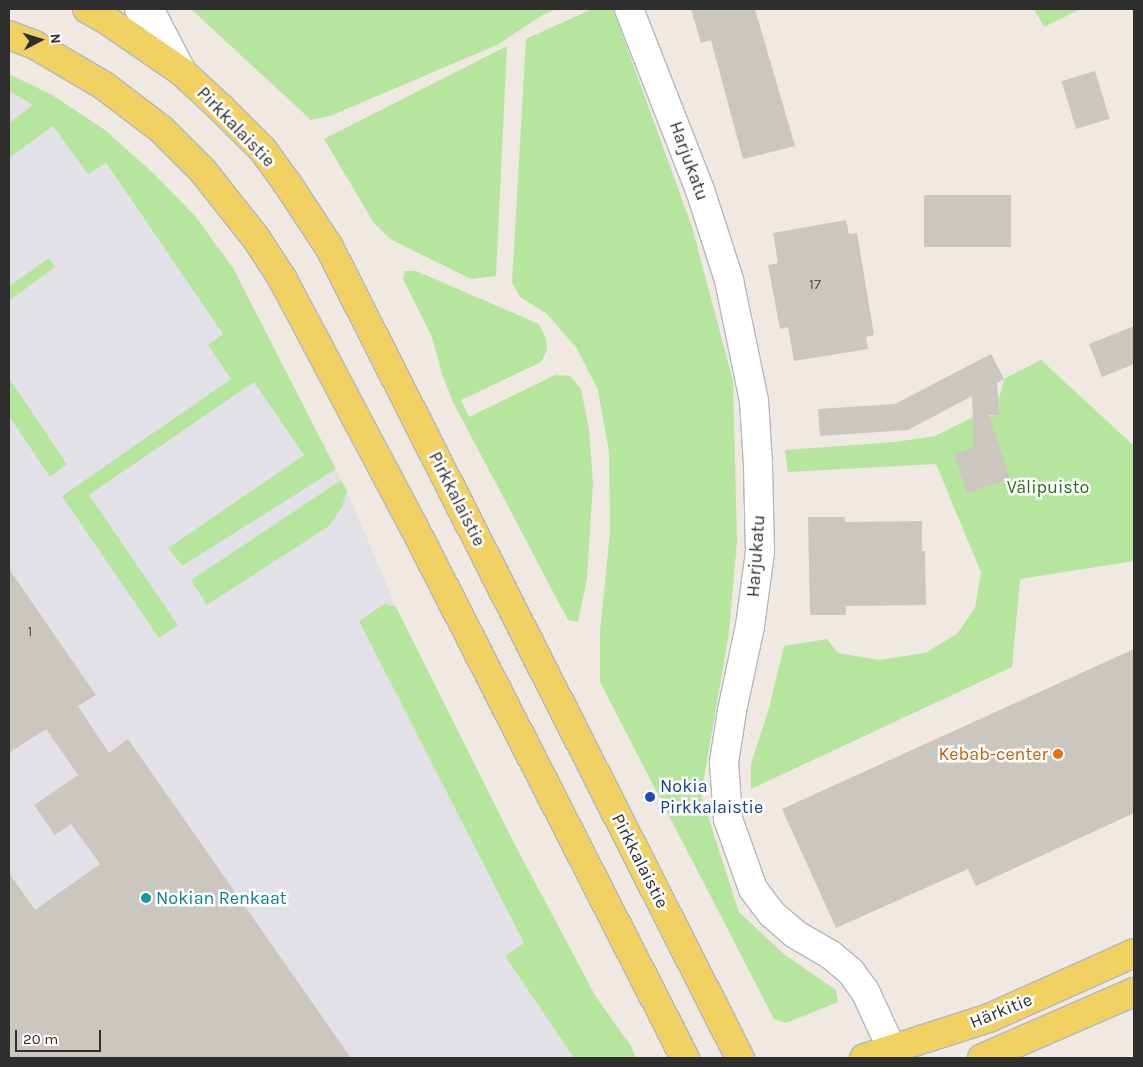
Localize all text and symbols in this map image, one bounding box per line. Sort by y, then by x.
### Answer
north arrow [15,15,65,65]
text: N [47,33,64,44]
street label: Pirkkalaistie [192,82,280,172]
street label: Harjukatu [665,118,713,204]
house number: 17 [809,276,821,294]
street label: Pirkkalaistie [424,448,490,550]
park label: Välipuisto [1007,476,1089,498]
street label: Harjukatu [742,514,770,598]
house number: 1 [28,623,32,641]
place label: Kebab-center [938,743,1048,765]
marker: Kebab-center [1052,748,1064,760]
place label: Nokia Pirkkalaistie [660,776,763,819]
marker: Nokia Pirkkalaistie [644,791,656,803]
street label: Pirkkalaistie [607,810,673,912]
place label: Nokian Renkaat [156,887,287,909]
marker: Nokian Renkaat [140,892,152,904]
street label: Härkitie [967,989,1035,1033]
scale bar [18,1020,104,1052]
text: 20 m [23,1030,58,1048]

